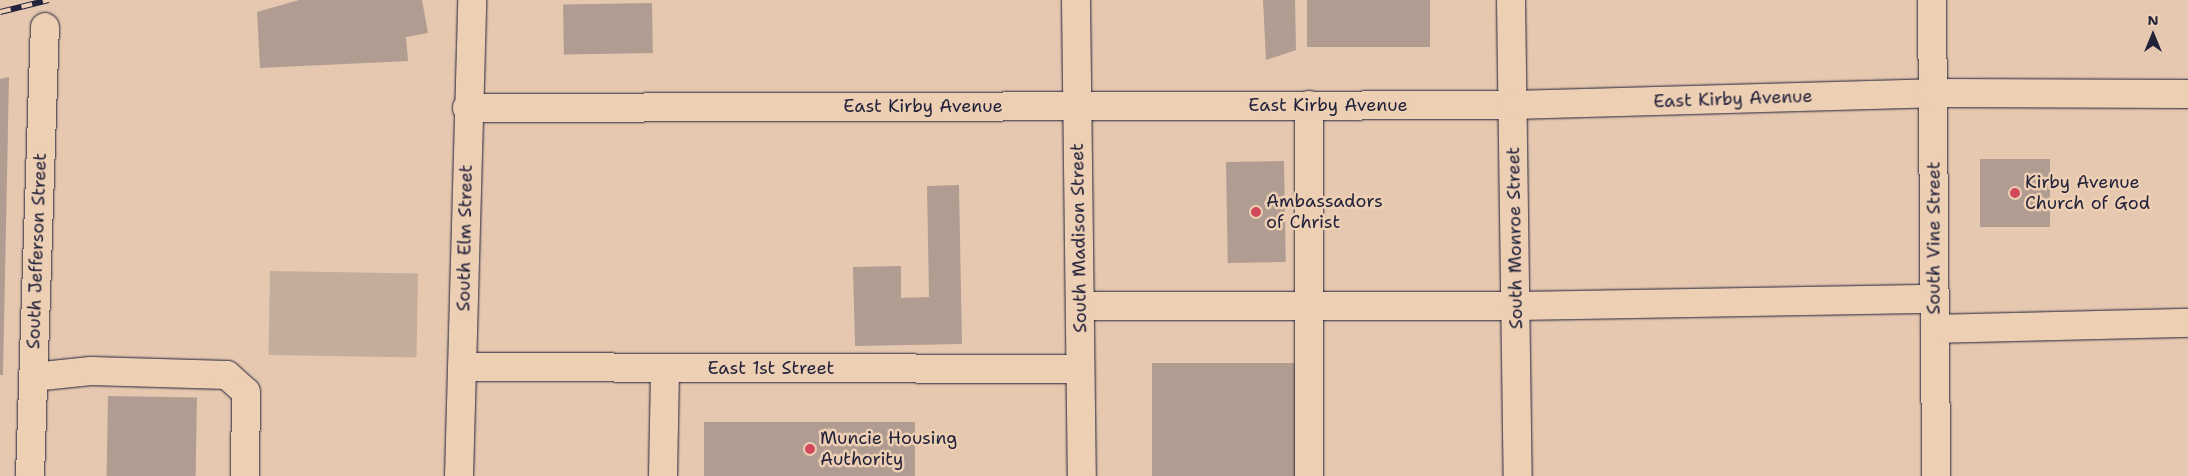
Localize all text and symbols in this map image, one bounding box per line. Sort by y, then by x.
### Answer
north arrow [2128,10,2178,60]
text: N [2147,11,2159,29]
street label: East Kirby Avenue [1653,85,1813,113]
street label: East Kirby Avenue [1248,94,1408,116]
street label: East Kirby Avenue [843,95,1003,117]
street label: South Madison Street [1067,143,1091,333]
street label: South Monroe Street [1503,147,1527,329]
street label: South Jefferson Street [23,152,51,350]
street label: South Vine Street [1923,161,1945,315]
street label: South Elm Street [453,164,477,312]
place label: Kirby Avenue Church of God [2025,172,2150,214]
marker: Kirby Avenue Church of God [2009,187,2021,199]
place label: Ambassadors of Christ [1266,191,1383,233]
marker: Ambassadors of Christ [1250,206,1262,218]
street label: East 1st Street [708,357,834,379]
place label: Muncie Housing Authority [820,428,957,470]
marker: Muncie Housing Authority [804,443,816,455]

